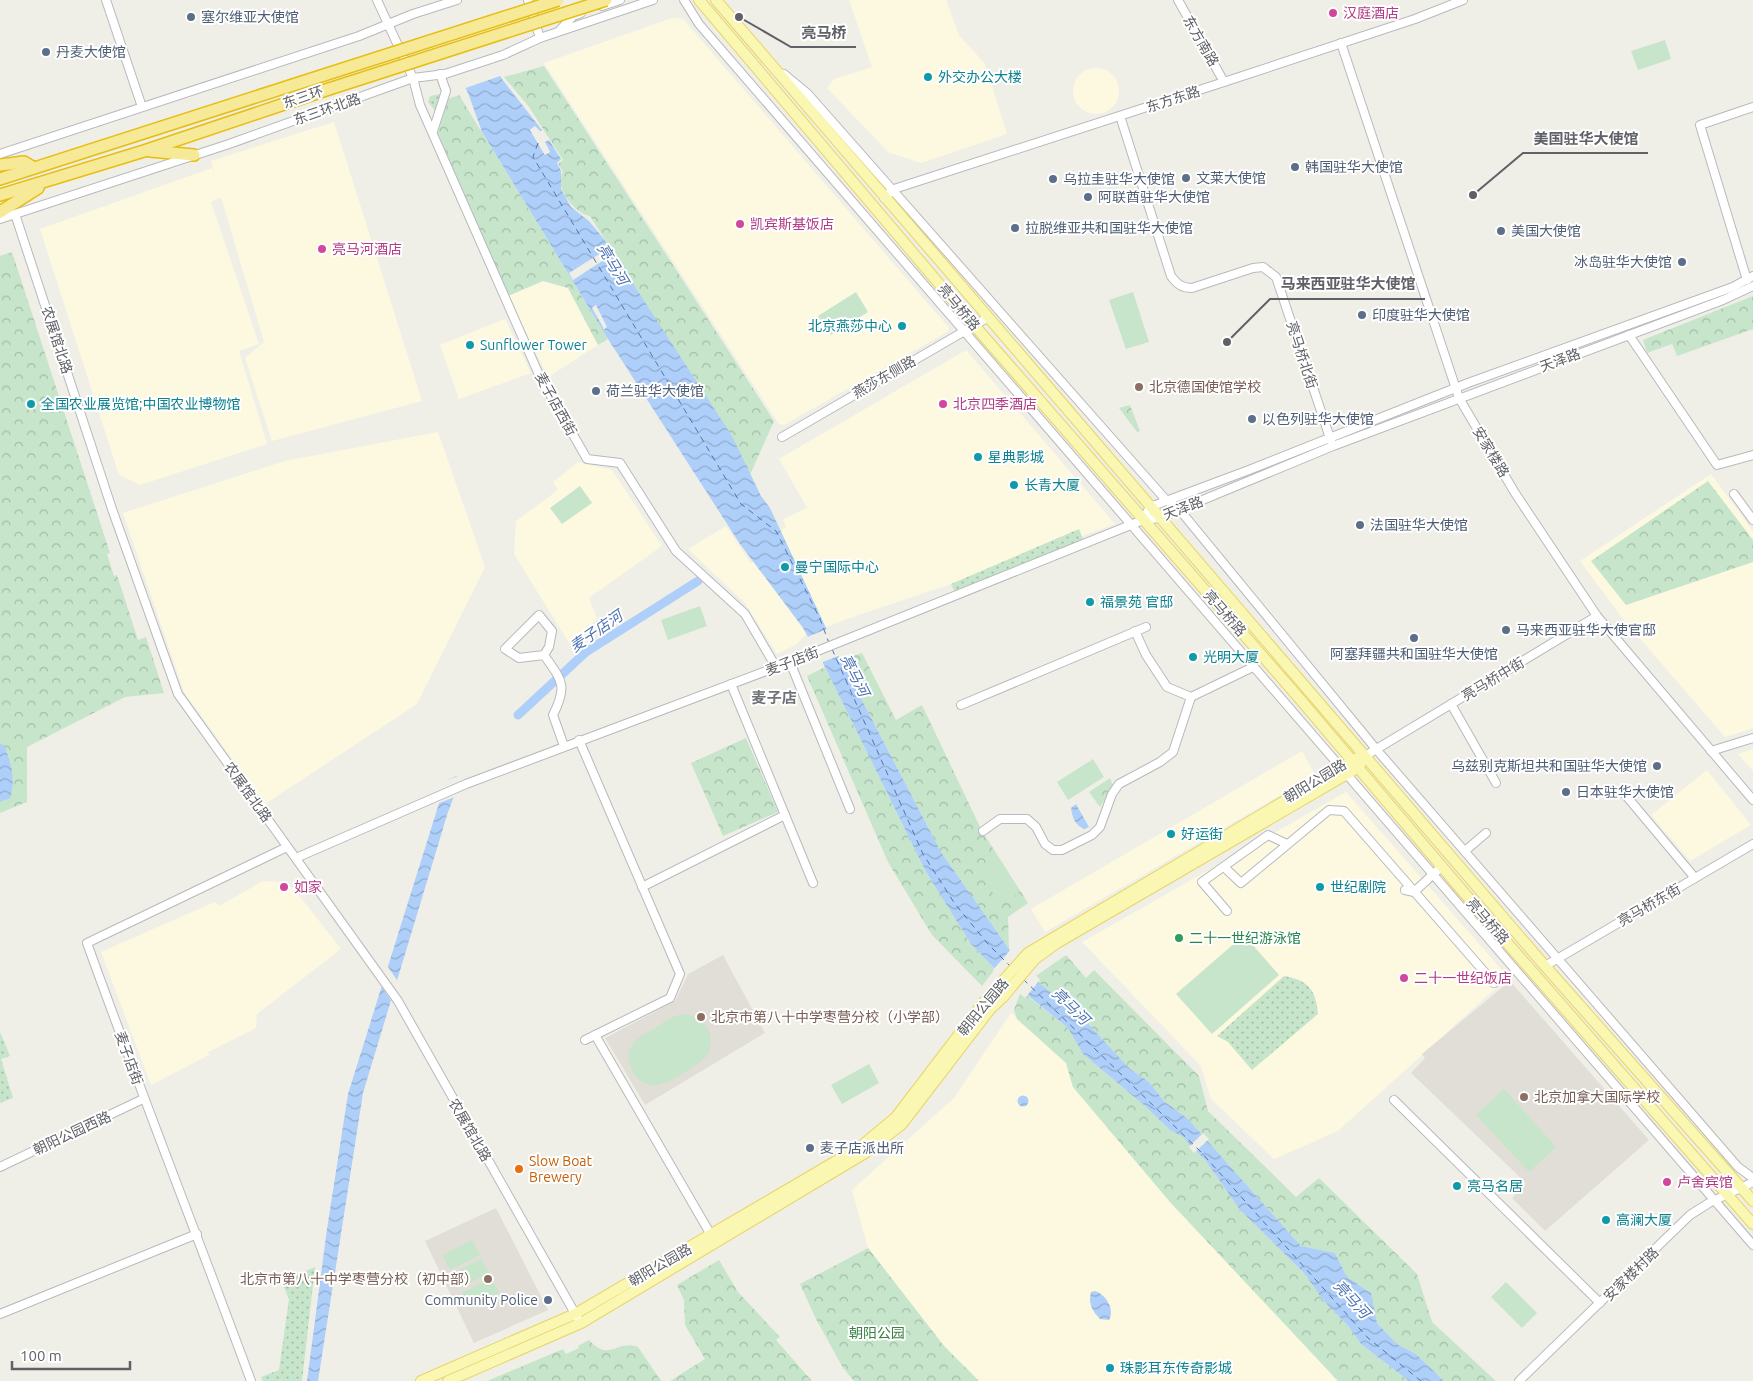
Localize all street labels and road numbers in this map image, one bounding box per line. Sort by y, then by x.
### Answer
street label: 东方南路 [1180,13,1222,69]
street label: 东三环 [281,83,325,111]
street label: 东方东路 [1144,83,1202,115]
street label: 东三环北路 [291,90,363,128]
street label: 亮马桥路 [935,280,983,334]
street label: 农展馆北路 [39,304,75,376]
street label: 亮马桥北街 [1284,319,1320,391]
street label: 天泽路 [1538,345,1582,375]
street label: 燕莎东侧路 [850,353,918,401]
street label: 麦子店西街 [532,370,580,438]
street label: 安家楼路 [1470,424,1512,480]
street label: 天泽路 [1161,493,1205,523]
street label: 亮马桥路 [1201,587,1249,639]
street label: 麦子店街 [763,643,821,679]
street label: 亮马桥中街 [1459,654,1527,704]
street label: 朝阳公园路 [1281,756,1349,806]
street label: 农展馆北路 [221,759,275,825]
street label: 亮马桥东街 [1615,881,1683,929]
street label: 亮马桥路 [1464,895,1512,947]
street label: 朝阳公园路 [954,975,1012,1039]
street label: 麦子店街 [112,1029,146,1087]
street label: 农展馆北路 [446,1096,494,1164]
street label: 朝阳公园西路 [31,1108,113,1158]
street label: 朝阳公园路 [626,1241,694,1289]
street label: 安家楼村路 [1600,1244,1662,1304]

